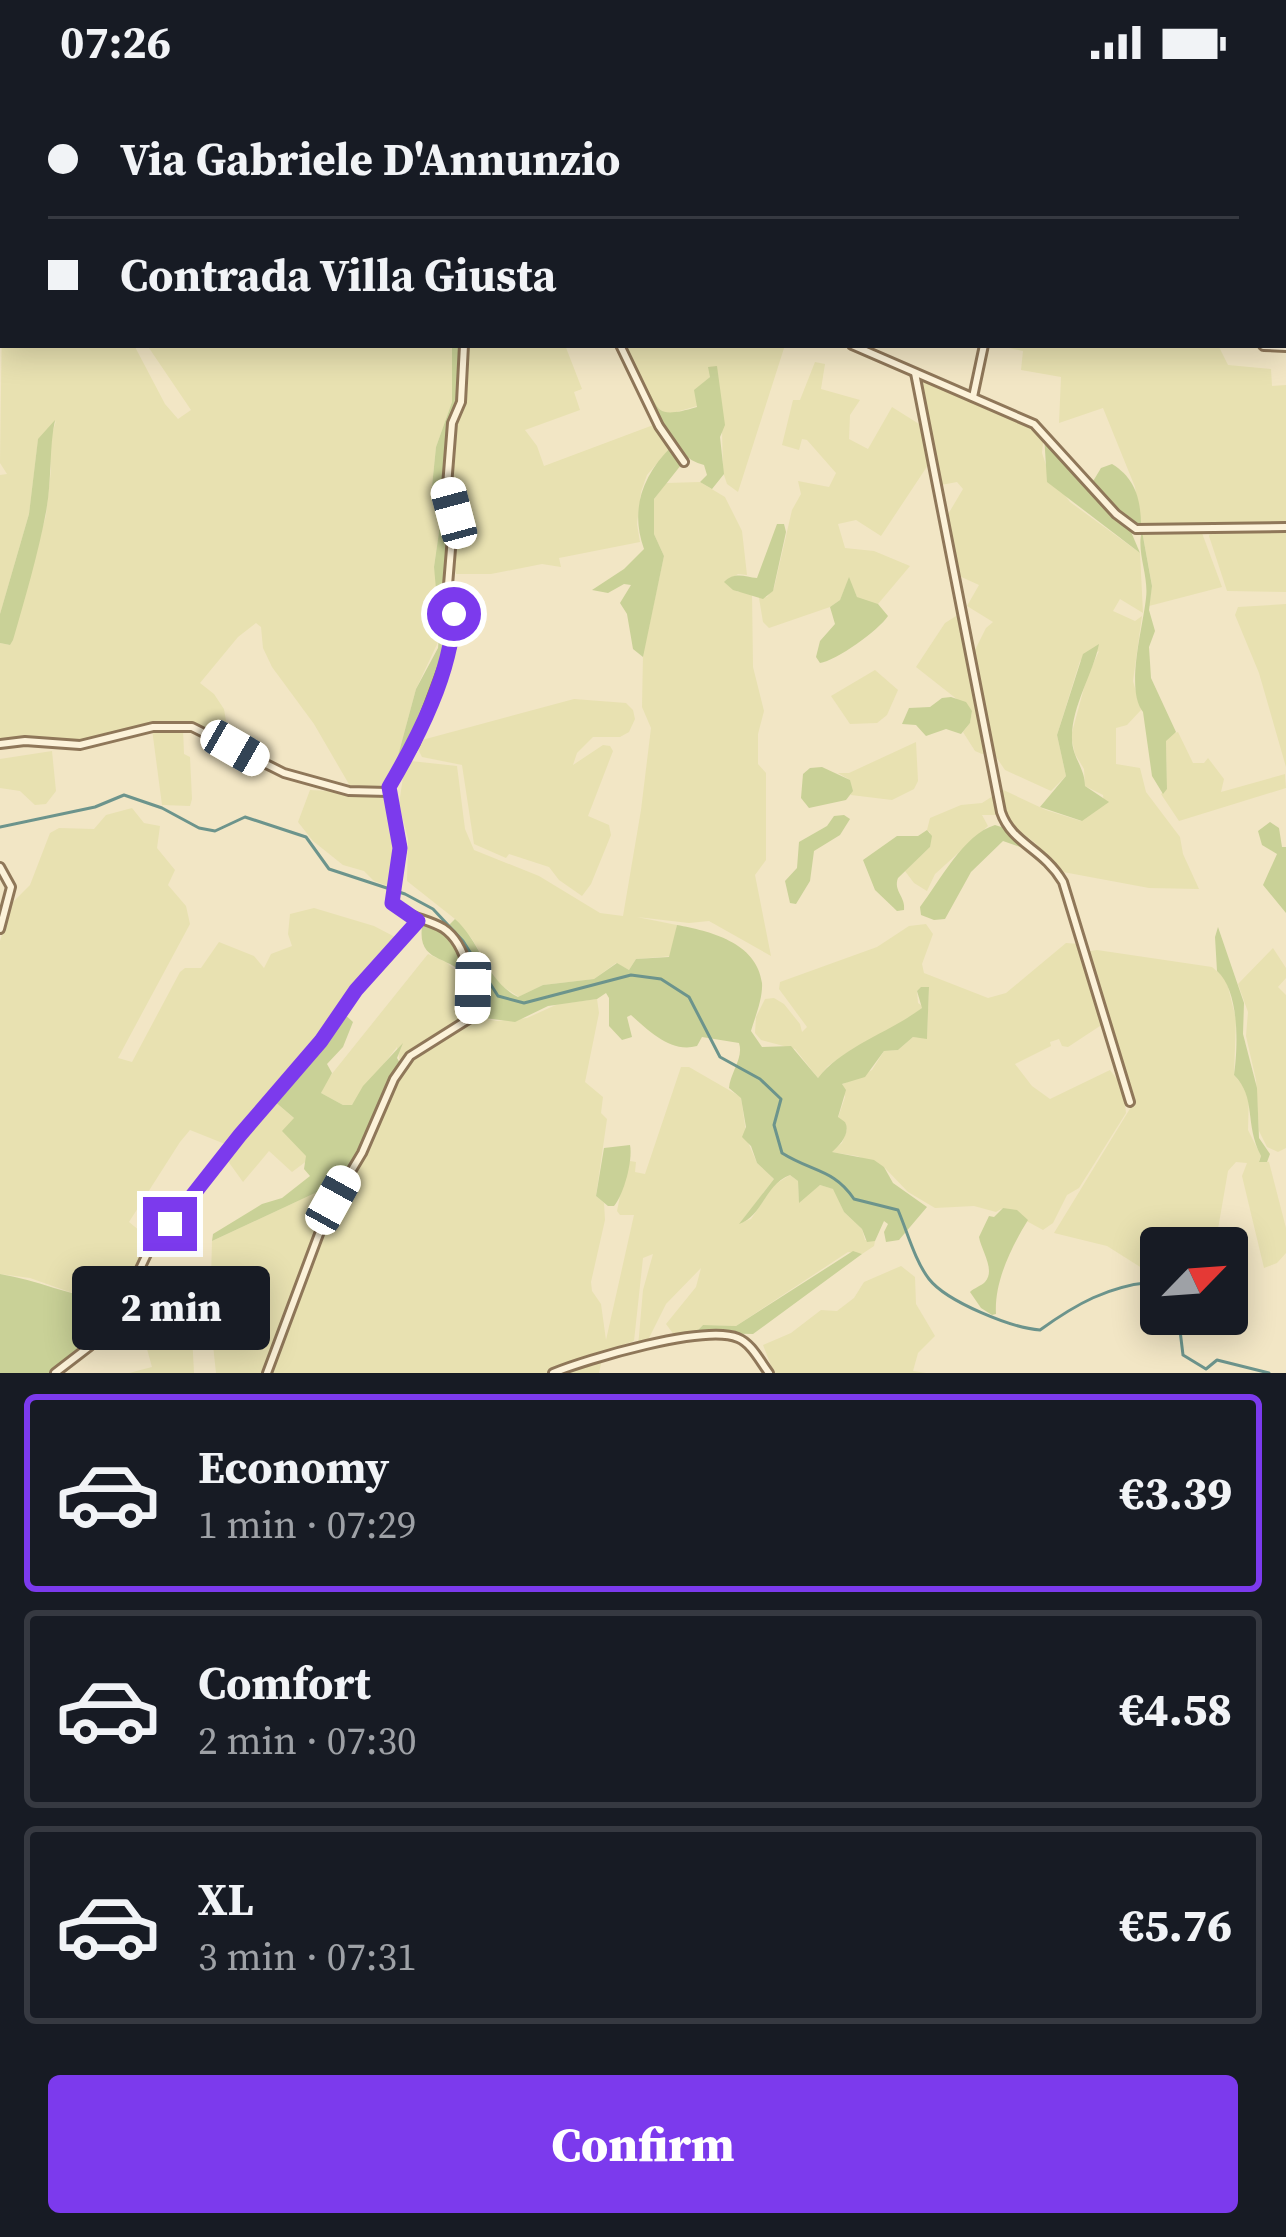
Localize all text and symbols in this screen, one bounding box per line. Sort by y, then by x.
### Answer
text: 07:26 [60,11,171,73]
text: Via Gabriele D'Annunzio [120,128,621,190]
text: Contrada Villa Giusta [120,244,557,306]
car [427,474,481,552]
route start [427,587,481,641]
car [195,714,275,782]
car [454,952,492,1024]
car [300,1160,366,1240]
route end [143,1197,197,1251]
north arrow [1140,1227,1248,1335]
map controls [1140,1227,1248,1335]
callout: 2 min [71,1266,269,1350]
text: 2 min [120,1281,222,1334]
text: Economy [198,1436,389,1498]
icon: car [54,1439,162,1547]
text: €3.39 [1119,1462,1232,1524]
text: 1 min · 07:29 [198,1498,417,1551]
text: Comfort [198,1652,371,1714]
icon: car [54,1655,162,1763]
text: €4.58 [1119,1678,1232,1740]
text: 2 min · 07:30 [198,1714,417,1767]
text: XL [198,1868,254,1930]
icon: car [54,1871,162,1979]
text: €5.76 [1119,1894,1232,1956]
text: 3 min · 07:31 [198,1930,417,1983]
button: Confirm [48,2075,1238,2213]

